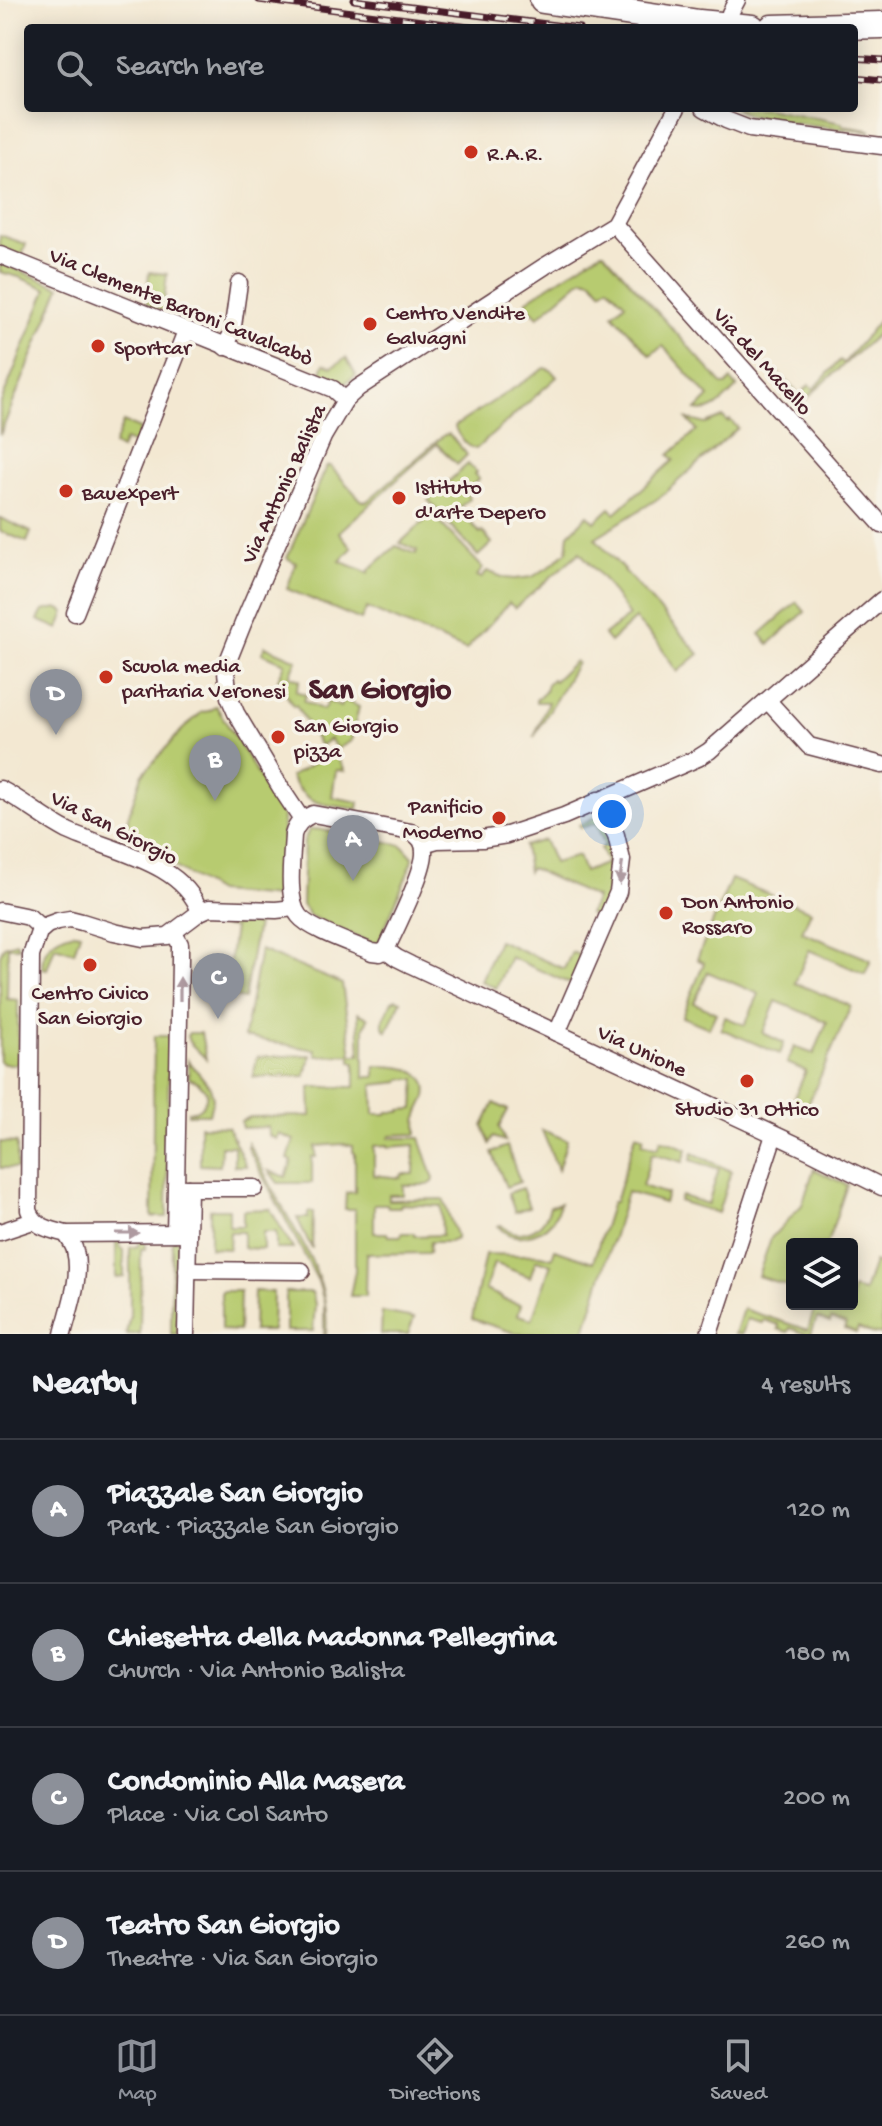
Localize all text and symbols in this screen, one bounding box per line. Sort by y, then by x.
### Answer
search box [24,24,858,112]
icon: search [52,46,96,90]
text: Search here [116,51,264,86]
marker: R.A.R. [462,143,480,161]
place label: R.A.R. [487,143,544,169]
street label: Via Clemente Baroni Cavalcabò [44,243,316,374]
place label: Centro Vendite Galvagni [386,302,526,353]
street label: Via del Macello [705,303,816,422]
marker: Centro Vendite Galvagni [361,315,379,333]
marker: Sportcar [89,337,107,355]
place label: Sportcar [114,337,193,363]
street label: Via Antonio Balista [237,400,334,569]
place label: Istituto d'arte Depero [415,476,546,527]
marker: Bauexpert [57,482,75,500]
place label: Bauexpert [81,482,180,508]
marker: Istituto d'arte Depero [390,489,408,507]
place label: Scuola media paritaria Veronesi [121,655,286,706]
marker: Scuola media paritaria Veronesi [97,668,115,686]
pin: D [30,669,82,735]
district label: San Giorgio [309,675,452,710]
place label: San Giorgio pizza [293,715,399,766]
marker: San Giorgio pizza [269,728,287,746]
pin: B [189,735,241,801]
street label: Via San Giorgio [44,786,181,873]
your location [592,794,632,834]
place label: Panificio Moderno [402,796,483,847]
marker: Panificio Moderno [490,809,508,827]
pin: A [327,815,379,881]
one-way arrow [614,861,627,886]
place label: Don Antonio Rossaro [680,891,794,942]
marker: Don Antonio Rossaro [657,904,675,922]
pin: C [192,953,244,1019]
marker: Centro Civico San Giorgio [81,956,99,974]
one-way arrow [173,976,186,1001]
place label: Centro Civico San Giorgio [31,982,149,1033]
street label: Via Unione [592,1020,691,1085]
marker: Studio 31 Ottico [738,1072,756,1090]
place label: Studio 31 Ottico [675,1098,819,1124]
one-way arrow [115,1227,140,1239]
map controls [786,1238,858,1310]
button: layers [786,1238,858,1310]
text: Nearby [32,1366,137,1406]
text: 4 results [761,1371,850,1402]
text: Piazzale San Giorgio [108,1478,363,1513]
text: A [50,1496,66,1527]
text: 120 m [787,1496,850,1527]
text: Park · Piazzale San Giorgio [108,1513,399,1544]
text: Chiesetta della Madonna Pellegrina [108,1622,556,1657]
text: B [51,1640,65,1671]
text: 180 m [786,1640,850,1671]
text: Church · Via Antonio Balista [108,1657,405,1688]
text: Condominio Alla Masera [108,1766,404,1801]
text: C [51,1784,65,1815]
text: 200 m [783,1784,850,1815]
text: Place · Via Col Santo [108,1801,328,1832]
text: Teatro San Giorgio [108,1910,340,1945]
text: D [50,1928,66,1959]
text: 260 m [785,1928,850,1959]
text: Theatre · Via San Giorgio [108,1945,378,1976]
tab: Map [115,2034,159,2108]
tab: Directions [390,2034,480,2108]
tab: Saved [710,2034,767,2108]

